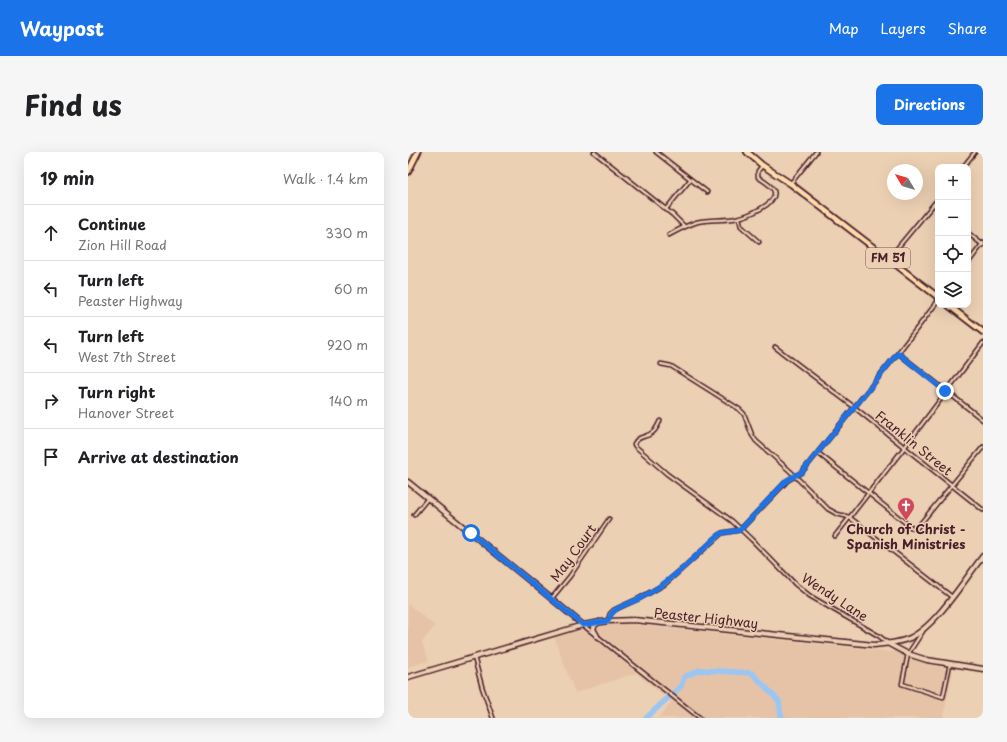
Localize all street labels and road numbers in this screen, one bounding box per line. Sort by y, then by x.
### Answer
road number: FM 51 [866,248,910,268]
street label: Franklin Street [872,406,957,480]
street label: May Court [545,520,600,585]
street label: Wendy Lane [798,568,872,625]
street label: Peaster Highway [653,603,759,632]

